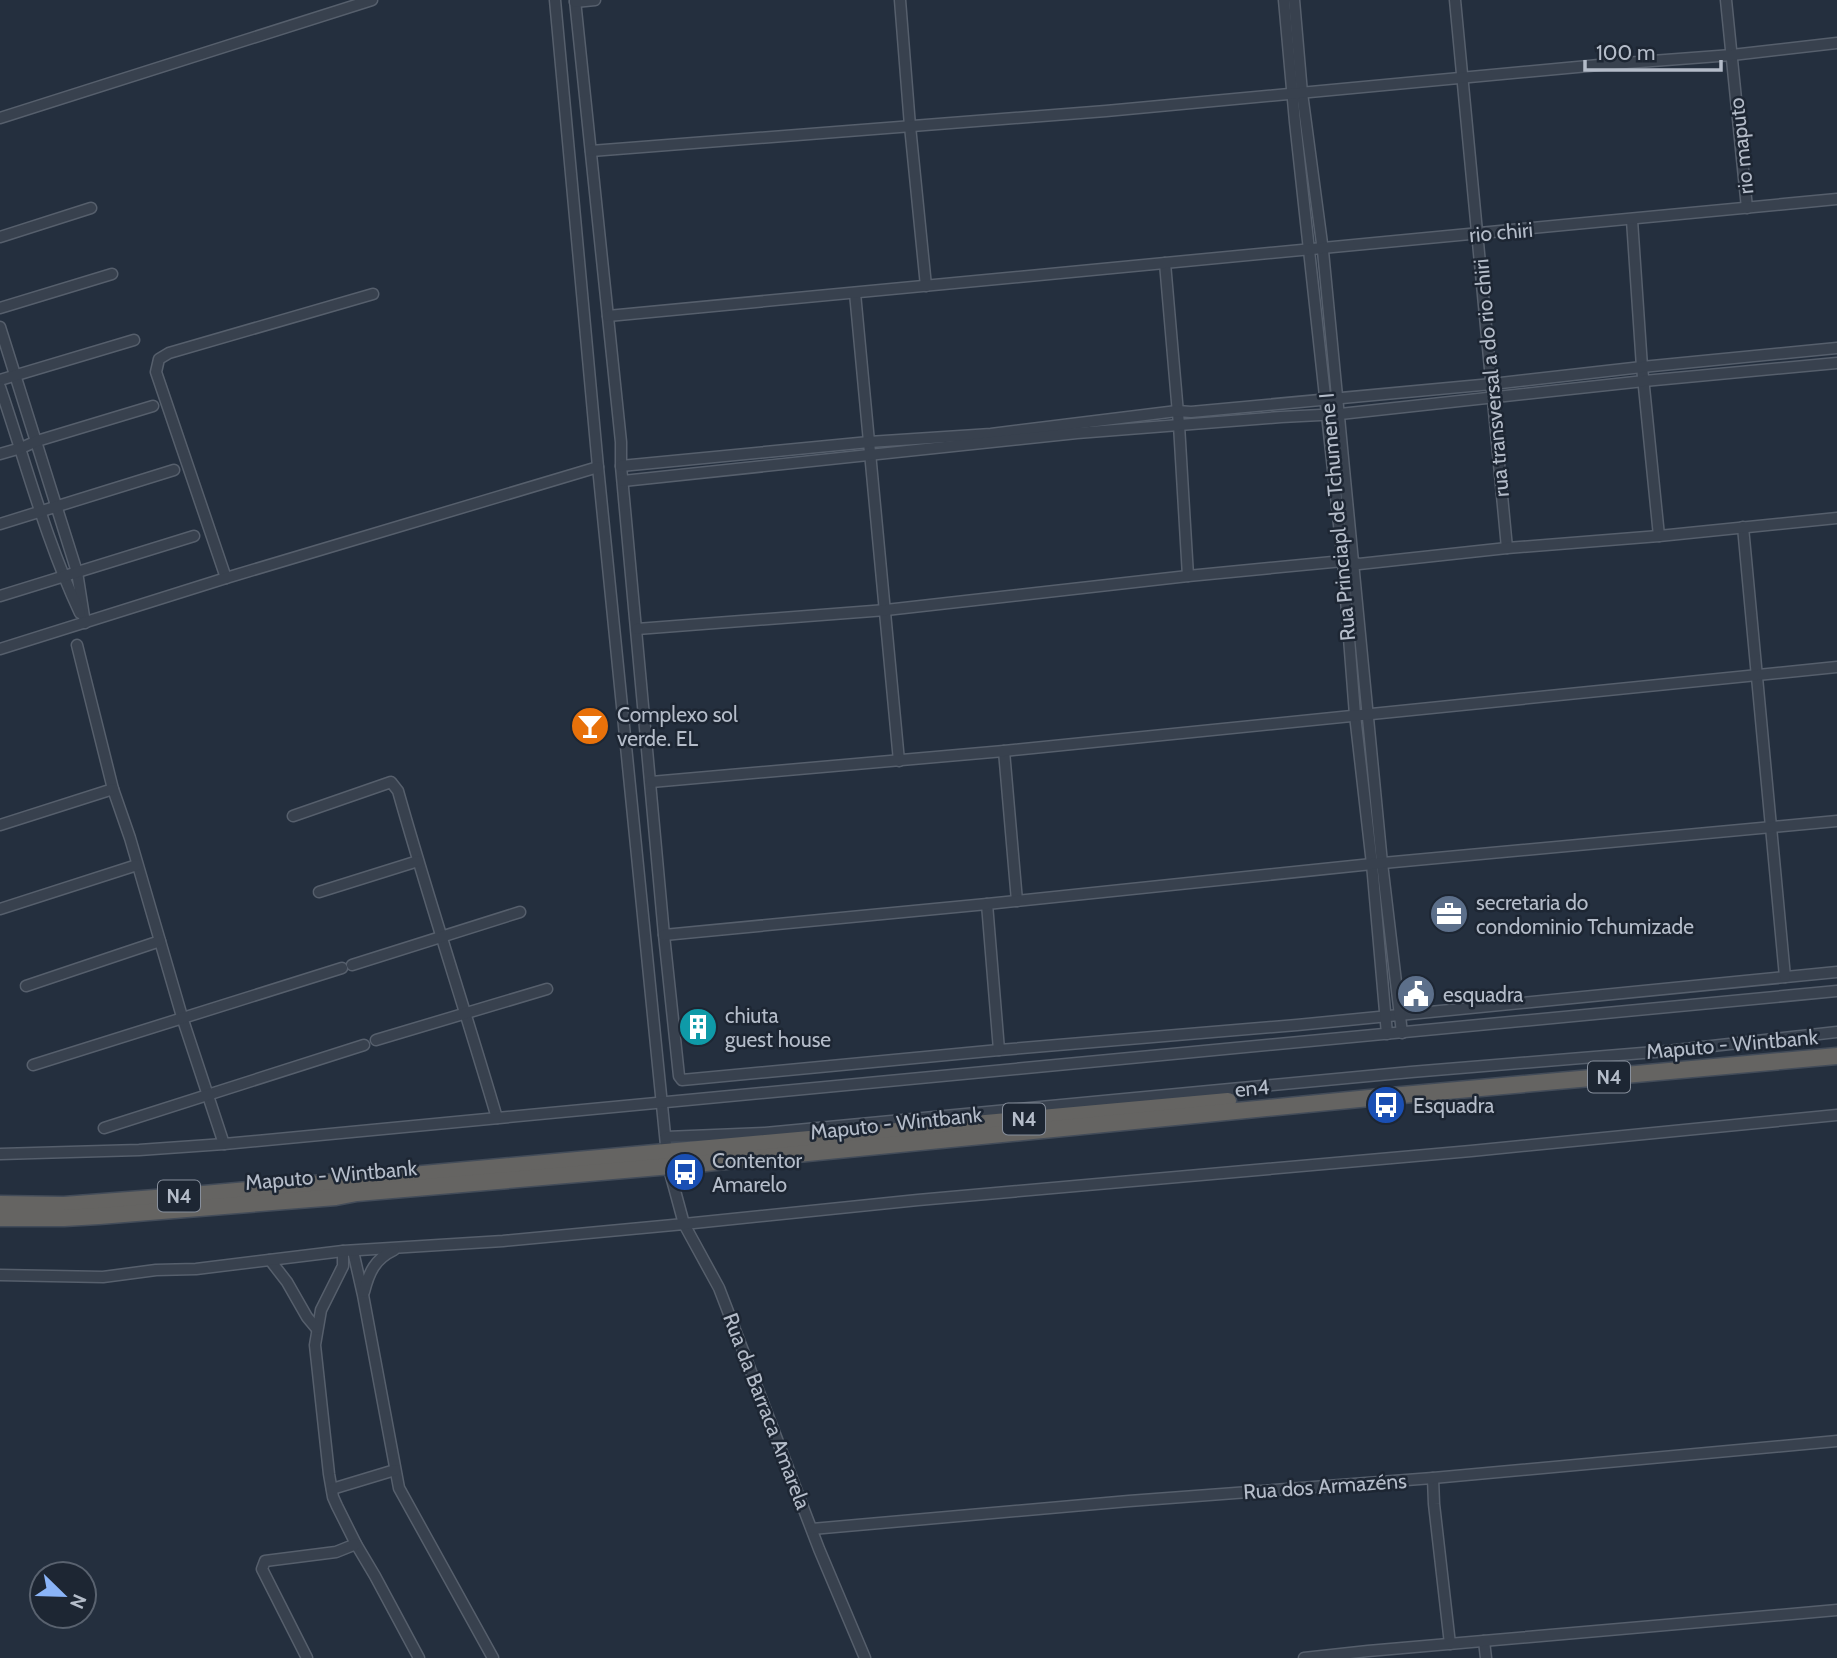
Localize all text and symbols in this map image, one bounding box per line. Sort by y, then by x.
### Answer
scale bar [1585,28,1722,72]
text: 100 m [1596,40,1655,65]
street label: rio maputo [1723,96,1759,196]
street label: rio chiri [1468,217,1534,247]
street label: rua transversal a do rio chiri [1468,258,1514,498]
street label: Rua Princiapl de Tchumene I [1314,392,1360,642]
place label: Complexo sol verde. EL [617,702,738,751]
bar icon: Complexo sol verde. EL [569,705,611,747]
place label: secretaria do condominio Tchumizade [1476,890,1694,939]
office icon: secretaria do condominio Tchumizade [1428,893,1470,935]
public building icon: esquadra [1395,973,1437,1015]
place label: esquadra [1443,982,1523,1007]
place label: chiuta guest house [725,1003,831,1052]
building icon: chiuta guest house [677,1006,719,1048]
street label: Maputo - Wintbank [1645,1024,1820,1064]
road number: N4 [1588,1062,1630,1092]
street label: en4 [1234,1074,1270,1102]
bus stop icon: Esquadra [1365,1084,1407,1126]
place label: Esquadra [1413,1093,1494,1118]
street label: Maputo - Wintbank [809,1101,984,1144]
road number: N4 [1003,1104,1045,1134]
place label: Contentor Amarelo [712,1148,803,1197]
bus stop icon: Contentor Amarelo [664,1151,706,1193]
street label: Maputo - Wintbank [244,1155,419,1195]
road number: N4 [158,1180,200,1212]
street label: Rua da Barraca Amarela [718,1309,816,1513]
street label: Rua dos Armazéns [1242,1468,1408,1504]
north arrow [28,1560,98,1630]
text: N [65,1591,91,1612]

